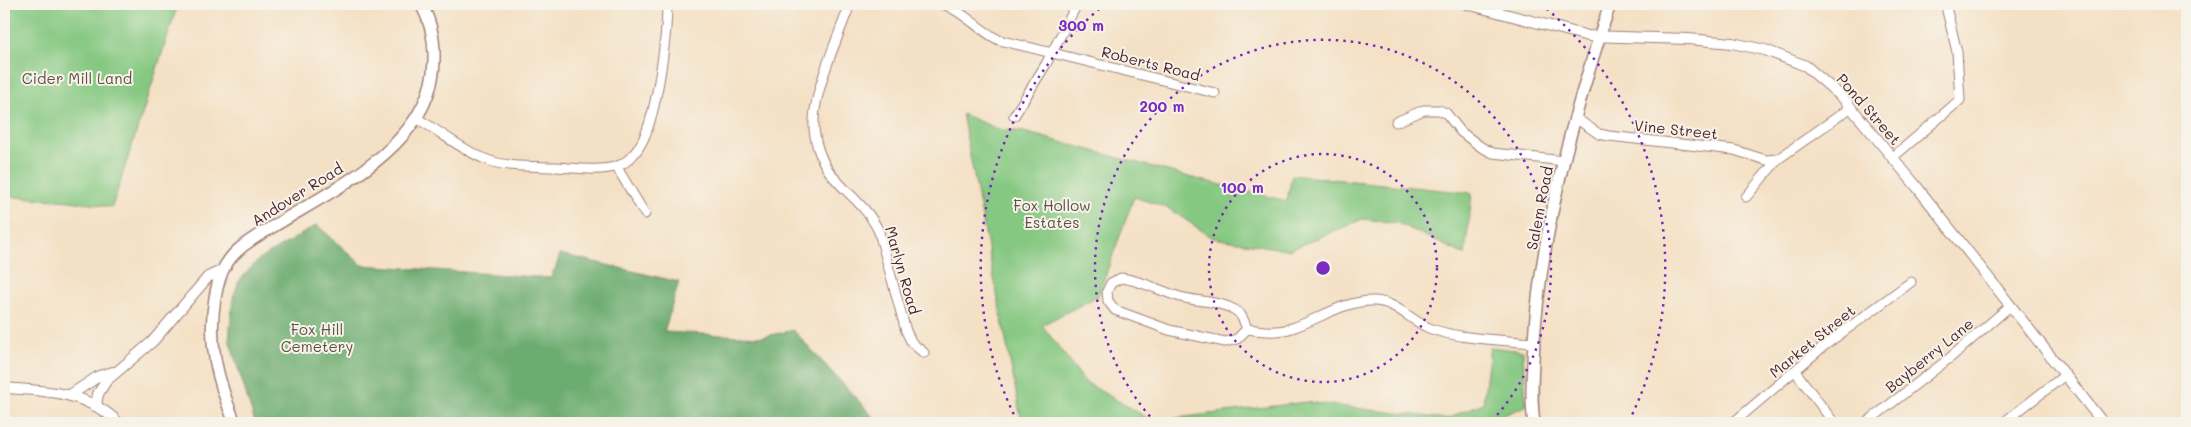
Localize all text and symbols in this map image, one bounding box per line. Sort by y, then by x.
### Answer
text: 300 m [1058,15,1104,35]
street label: Roberts Road [1100,41,1202,85]
park label: Cider Mill Land [22,68,132,88]
street label: Pond Street [1832,69,1906,149]
text: 200 m [1140,96,1185,116]
street label: Vine Street [1633,115,1719,143]
street label: Andover Road [248,158,346,230]
street label: Salem Road [1521,164,1557,252]
text: 100 m [1220,177,1264,197]
park label: Fox Hollow Estates [1013,195,1091,232]
street label: Marlyn Road [881,224,925,316]
centre of rings [1314,259,1332,277]
street label: Market Street [1765,300,1859,382]
street label: Bayberry Lane [1881,313,1977,397]
park label: Fox Hill Cemetery [281,319,353,356]

